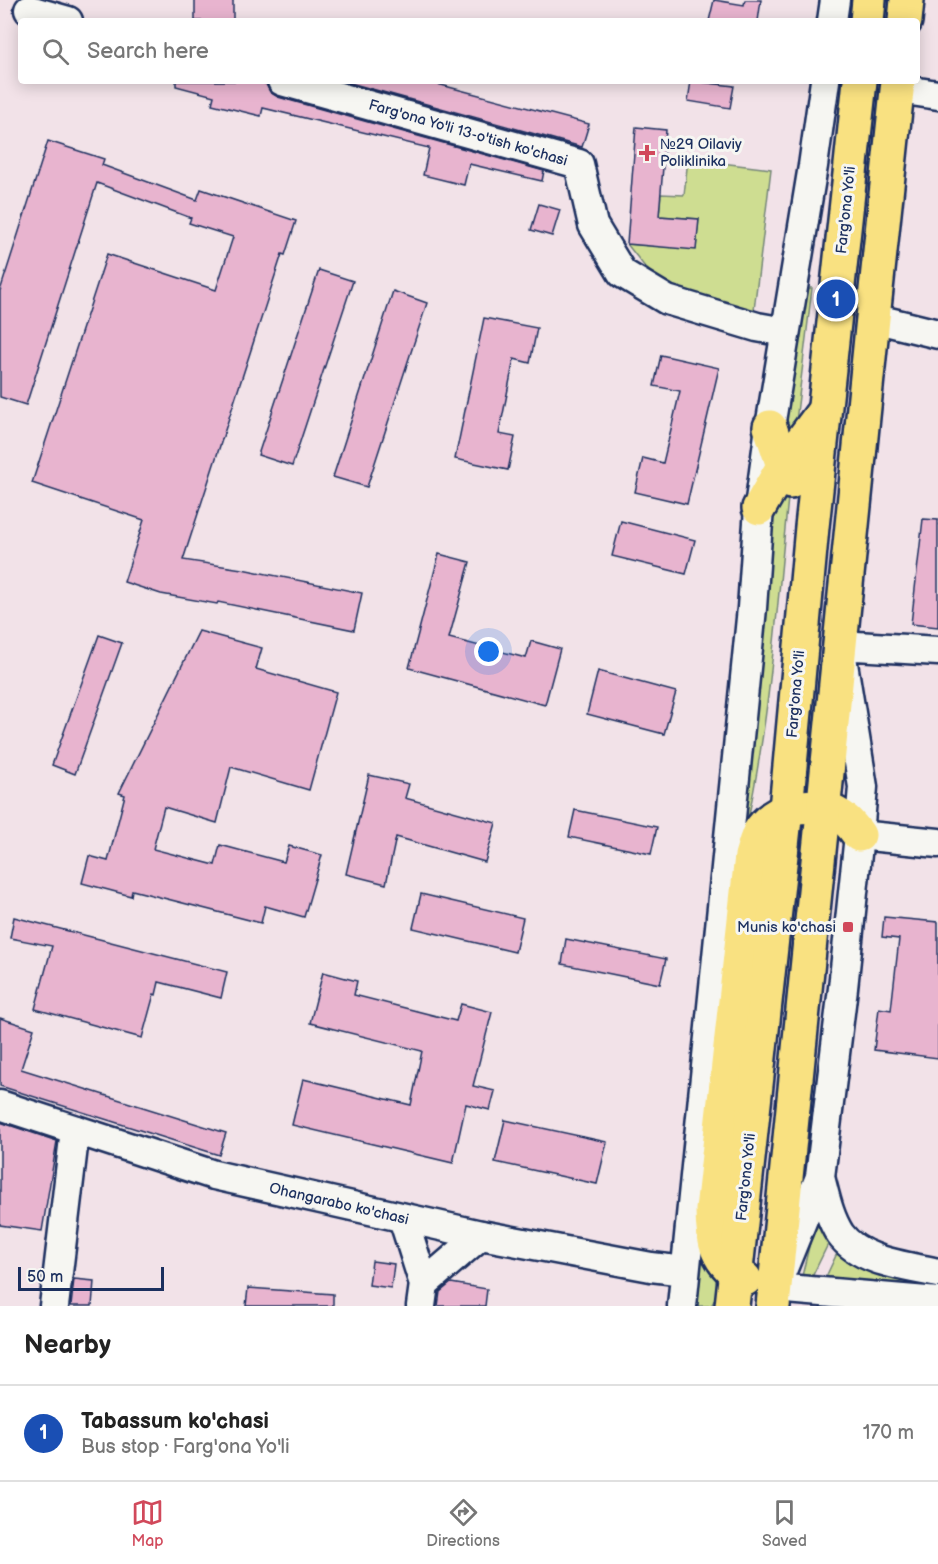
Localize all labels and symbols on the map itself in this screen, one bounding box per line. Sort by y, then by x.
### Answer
street label: Farg'ona Yo'li 13-o'tish ko'chasi [366,95,570,171]
place label: №29 Oilaviy Poliklinika [660,135,742,171]
marker: №29 Oilaviy Poliklinika [638,144,656,162]
street label: Farg'ona Yo'li [832,165,860,255]
pin: 1 [816,276,856,322]
your location [474,637,503,666]
street label: Farg'ona Yo'li [783,649,809,739]
place label: Munis ko'chasi [737,918,836,937]
marker: Munis ko'chasi [841,920,855,934]
street label: Farg'ona Yo'li [732,1132,760,1222]
street label: Ohangarabo ko'chasi [267,1179,411,1229]
scale bar [18,1264,164,1292]

